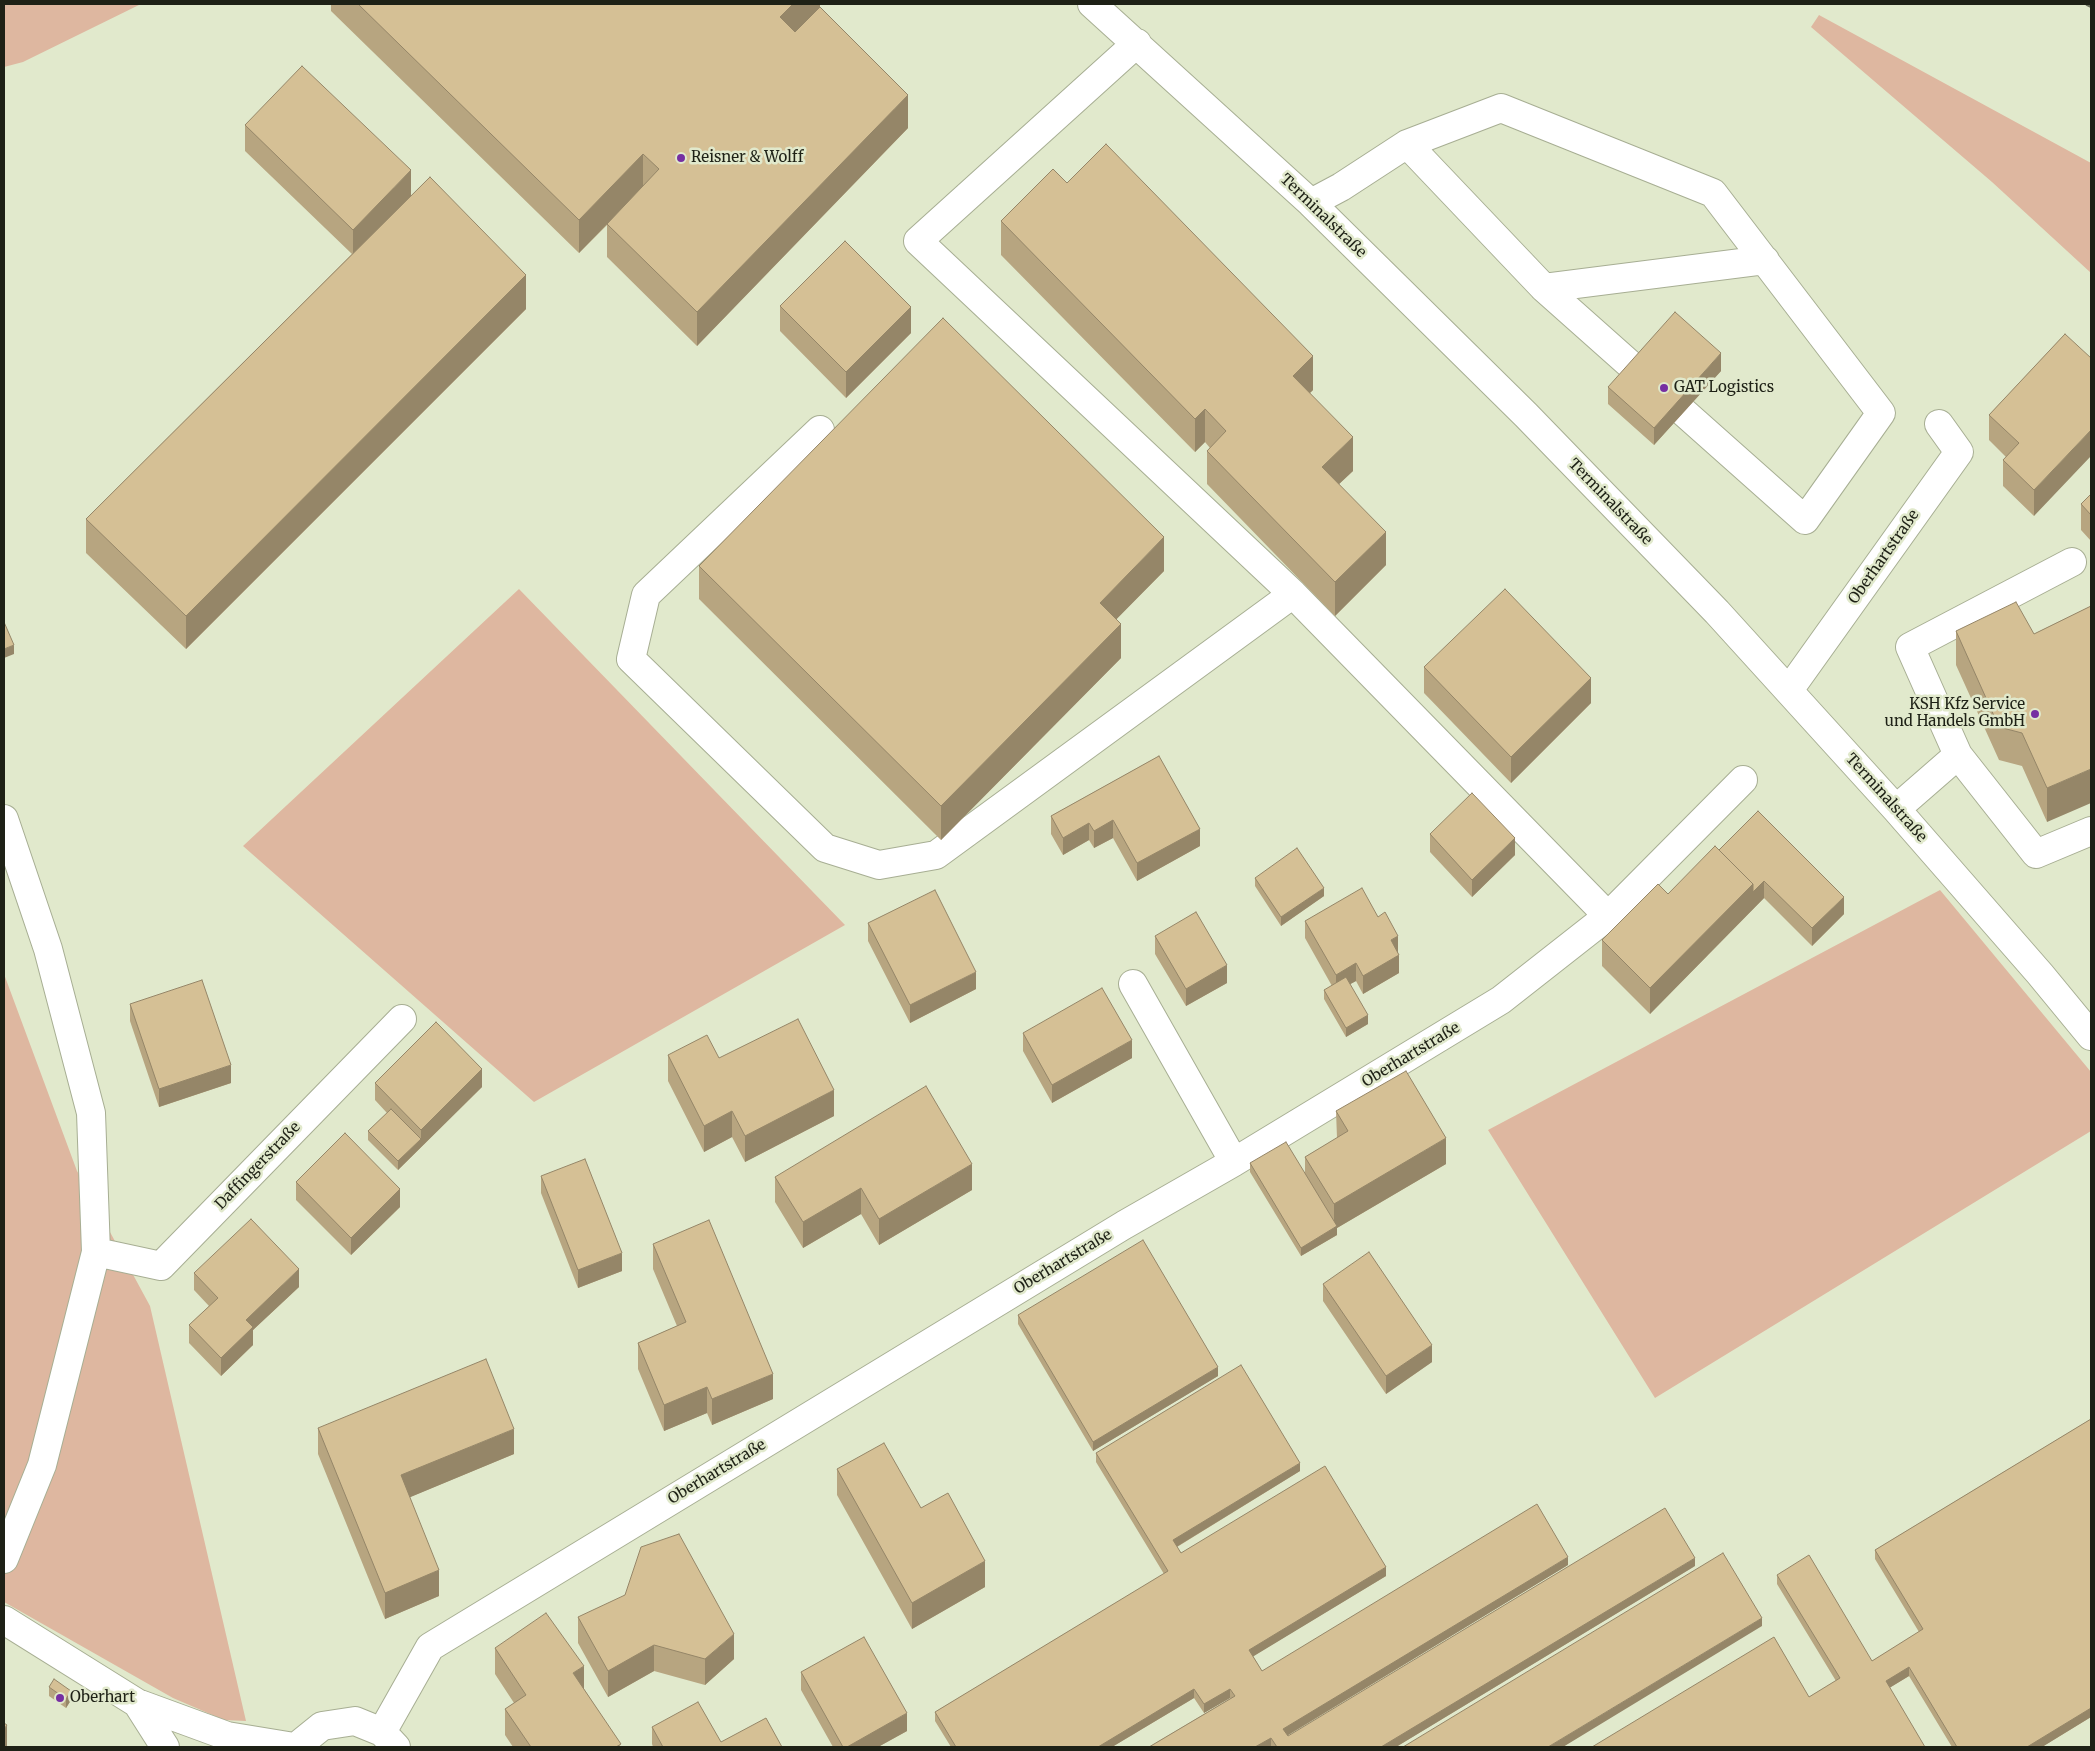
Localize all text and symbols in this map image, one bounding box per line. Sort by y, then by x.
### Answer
place label: Reisner & Wolff [691,149,803,167]
marker: Reisner & Wolff [675,152,687,164]
street label: Terminalstraße [1276,170,1370,262]
place label: GAT Logistics [1674,379,1774,397]
marker: GAT Logistics [1658,382,1670,394]
street label: Terminalstraße [1564,455,1656,549]
street label: Oberhartstraße [1845,506,1923,608]
place label: KSH Kfz Service und Handels GmbH [1885,696,2025,731]
marker: KSH Kfz Service und Handels GmbH [2029,708,2041,720]
street label: Terminalstraße [1842,750,1930,846]
street label: Oberhartstraße [1359,1019,1463,1091]
street label: Daffingerstraße [212,1118,304,1214]
street label: Oberhartstraße [1011,1226,1115,1298]
street label: Oberhartstraße [665,1436,769,1508]
place label: Oberhart [70,1689,135,1707]
marker: Oberhart [54,1692,66,1704]

